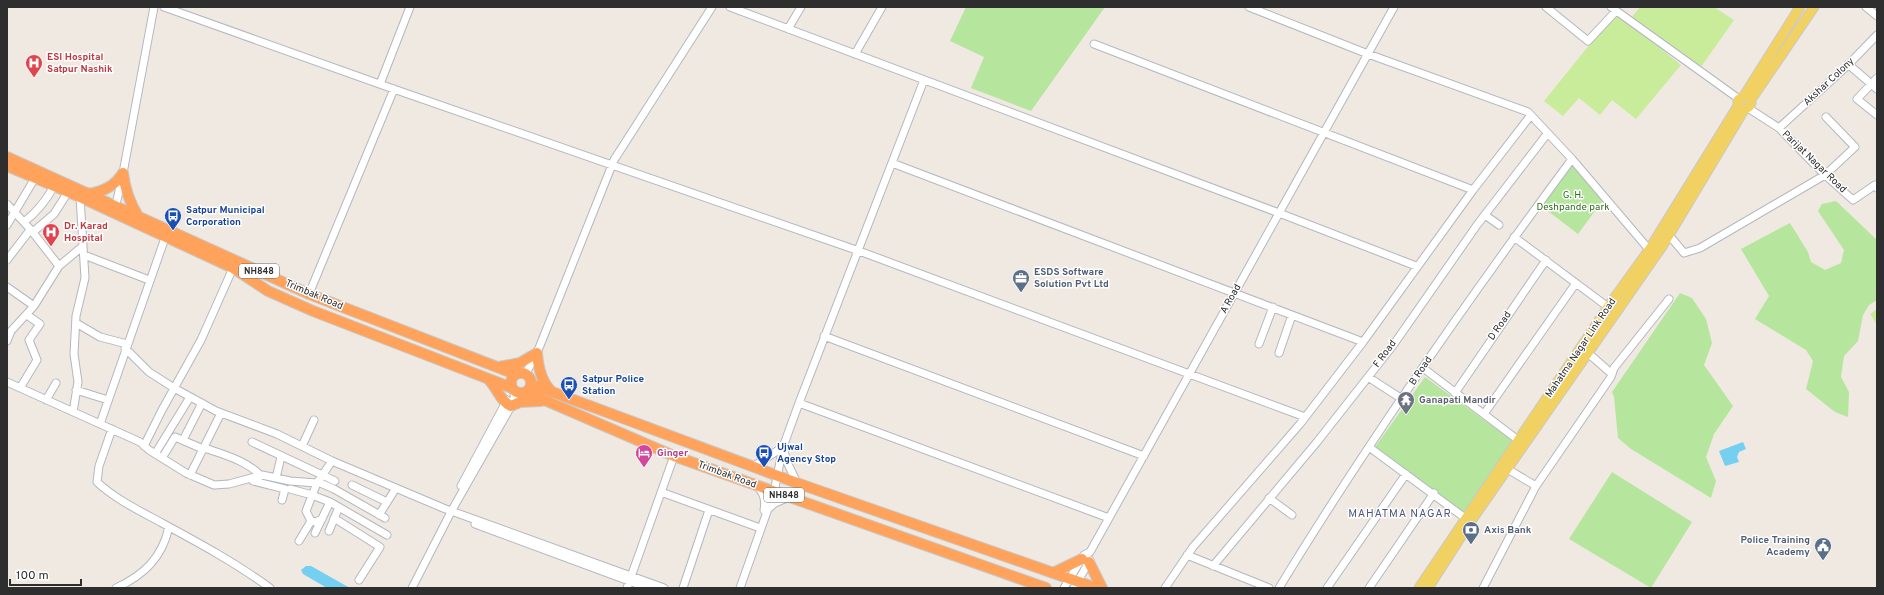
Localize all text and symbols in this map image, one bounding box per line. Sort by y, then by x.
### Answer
place label: ESI Hospital Satpur Nashik [47,51,113,76]
hospital icon: ESI Hospital Satpur Nashik [24,53,44,78]
street label: Akshar Colony [1801,55,1857,109]
street label: Parijat Nagar Road [1779,128,1849,196]
park label: G. H. Deshpande park [1536,189,1610,214]
place label: Satpur Municipal Corporation [186,204,265,229]
bus stop icon: Satpur Municipal Corporation [163,206,183,231]
place label: Dr. Karad Hospital [64,220,108,245]
hospital icon: Dr. Karad Hospital [41,222,61,247]
road number: NH848 [239,264,279,278]
place label: ESDS Software Solution Pvt Ltd [1034,266,1109,291]
office icon: ESDS Software Solution Pvt Ltd [1011,268,1031,293]
street label: Trimbak Road [283,277,345,313]
street label: A Road [1218,282,1244,316]
street label: Mahatma Nagar Link Road [1543,296,1619,400]
street label: D Road [1485,309,1515,343]
street label: F Road [1370,338,1400,370]
street label: B Road [1407,354,1435,388]
place label: Satpur Police Station [582,373,645,398]
bus stop icon: Satpur Police Station [559,375,579,400]
temple icon: Ganapati Mandir [1396,390,1416,415]
place label: Ganapati Mandir [1419,394,1497,407]
place label: Ujwal Agency Stop [777,441,836,466]
hotel icon: Ginger [634,443,654,468]
bus stop icon: Ujwal Agency Stop [754,443,774,468]
place label: Ginger [657,447,689,460]
street label: Trimbak Road [696,458,758,492]
road number: NH848 [764,488,804,502]
district label: MAHATMA NAGAR [1348,507,1452,521]
bank icon: Axis Bank [1461,520,1481,545]
place label: Axis Bank [1484,524,1532,537]
place label: Police Training Academy [1741,534,1810,559]
public building icon: Police Training Academy [1813,536,1833,561]
scale bar [10,561,81,587]
text: 100 m [16,568,49,584]

